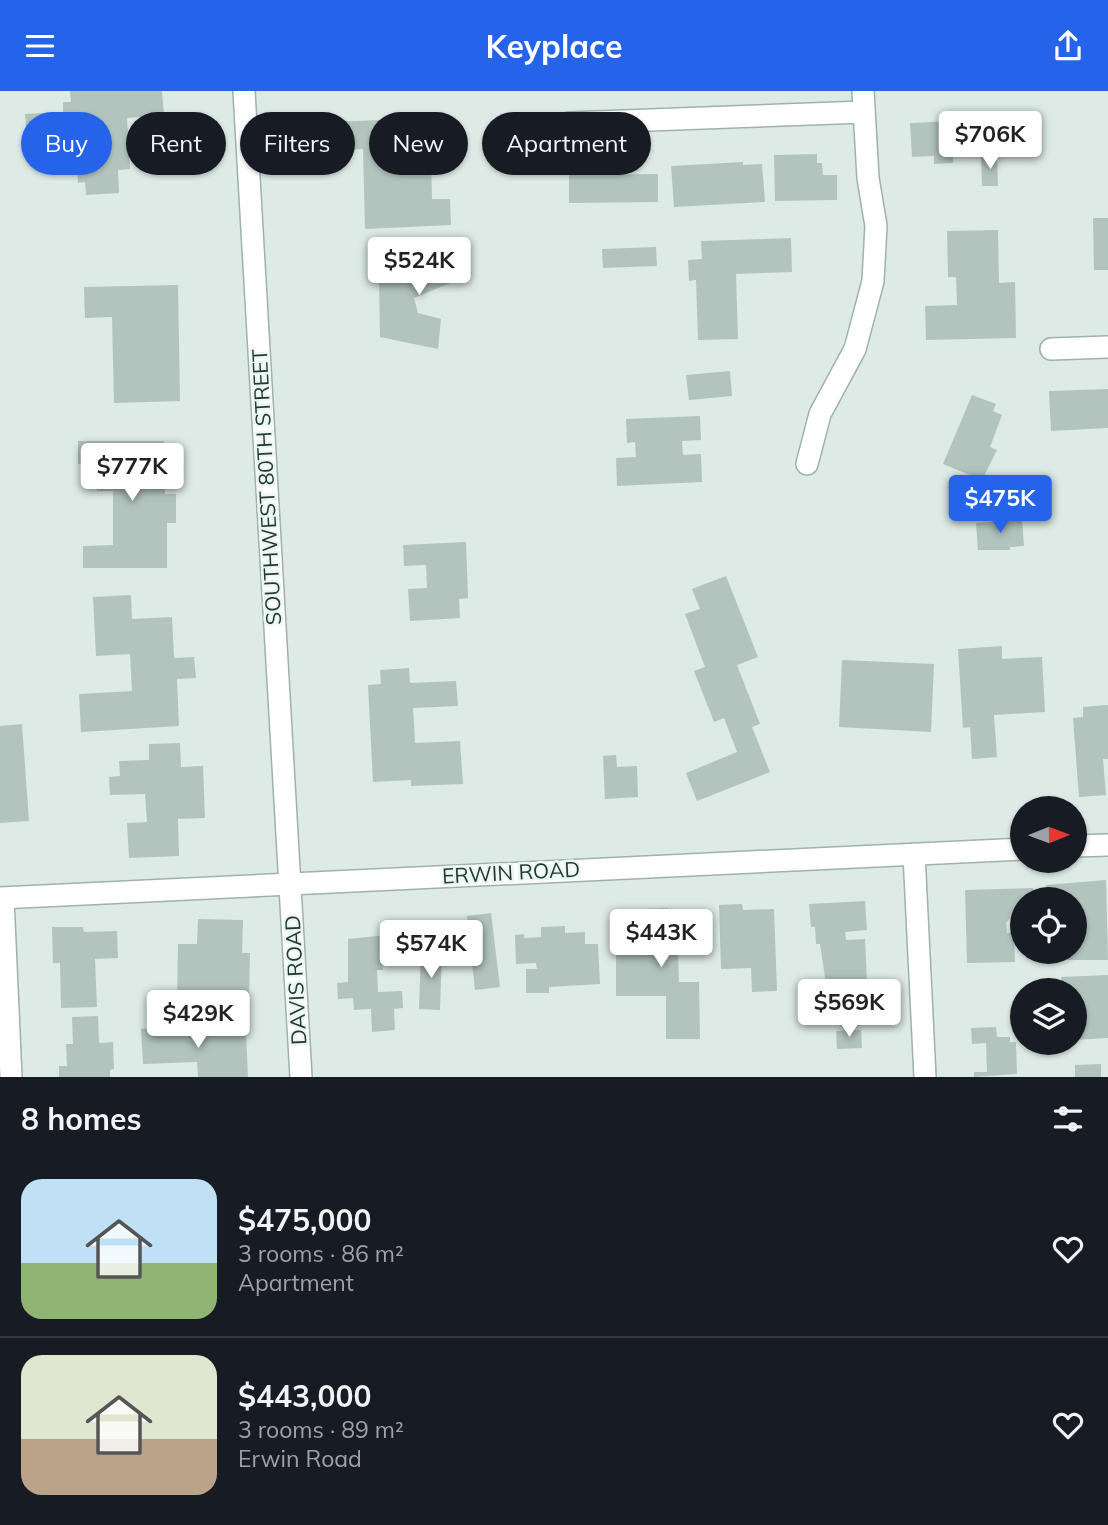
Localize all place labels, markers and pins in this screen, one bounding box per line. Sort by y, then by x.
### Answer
pin: $706K [941,111,1039,171]
pin: $524K [370,237,468,297]
pin: $777K [83,443,181,503]
pin: $475K [951,475,1049,535]
pin: $443K [612,909,710,969]
pin: $574K [382,921,480,980]
pin: $569K [800,979,898,1039]
pin: $429K [149,991,247,1050]

